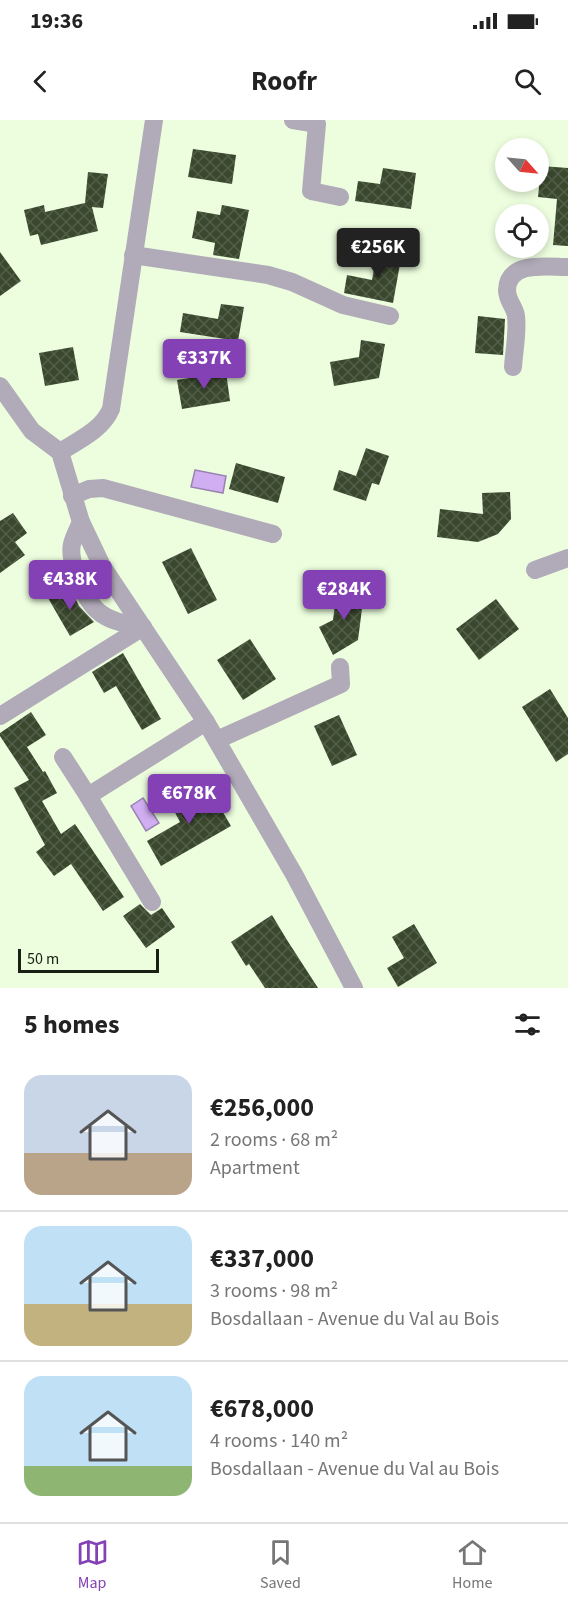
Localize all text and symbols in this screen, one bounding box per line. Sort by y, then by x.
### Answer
text: 19:36 [30,5,83,37]
text: Roofr [251,62,317,101]
icon: back [24,65,57,98]
icon: search [511,65,544,98]
north arrow [495,138,549,192]
map controls [495,138,549,258]
button: locate [495,204,549,258]
pin: €256K [336,228,420,279]
text: €256K [351,233,405,261]
pin: €337K [162,339,246,390]
text: €337K [177,344,231,372]
pin: €438K [28,560,112,611]
text: €438K [43,565,97,593]
pin: €284K [302,570,386,621]
text: €284K [317,575,371,603]
pin: €678K [147,774,231,825]
text: €678K [162,779,216,807]
scale bar [18,946,159,974]
text: 50 m [27,948,59,970]
text: 5 homes [24,1006,119,1043]
icon: filters [511,1008,544,1041]
text: €256,000 [210,1089,314,1126]
icon: home [72,1099,144,1171]
text: 2 rooms · 68 m² [210,1126,338,1154]
text: Apartment [210,1154,300,1182]
text: €337,000 [210,1240,314,1277]
icon: home [72,1250,144,1322]
text: 3 rooms · 98 m² [210,1277,338,1305]
text: Bosdallaan - Avenue du Val au Bois [210,1305,499,1333]
text: €678,000 [210,1390,314,1427]
icon: home [72,1400,144,1472]
text: 4 rooms · 140 m² [210,1427,348,1455]
text: Bosdallaan - Avenue du Val au Bois [210,1455,499,1483]
tab: Map [76,1536,109,1594]
tab: Saved [260,1536,301,1594]
tab: Home [452,1536,492,1594]

